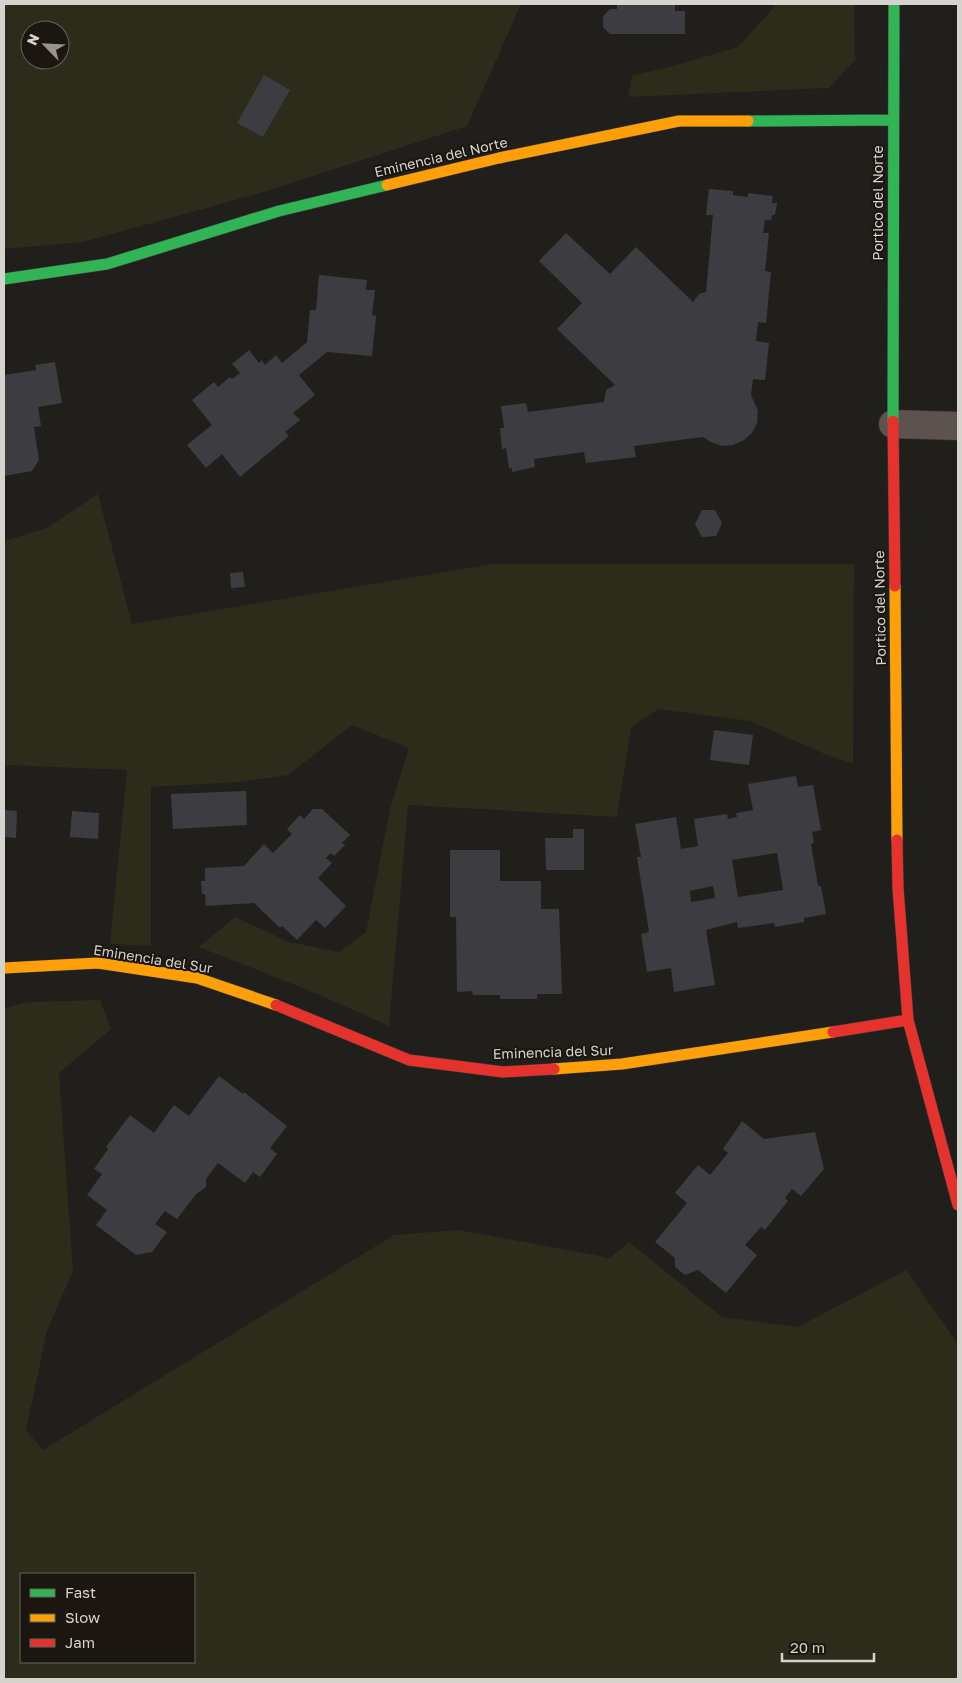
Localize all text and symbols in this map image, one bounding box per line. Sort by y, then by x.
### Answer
north arrow [20,20,70,70]
text: N [23,31,43,48]
street label: Eminencia del Norte [373,133,509,180]
street label: Portico del Norte [869,145,886,261]
street label: Portico del Norte [870,550,889,666]
street label: Eminencia del Sur [92,941,214,976]
street label: Eminencia del Sur [493,1041,614,1062]
legend [20,1573,195,1663]
text: Fast [65,1583,96,1601]
text: Slow [65,1608,100,1626]
scale bar [782,1630,874,1662]
text: Jam [65,1633,95,1651]
text: 20 m [790,1638,825,1656]

